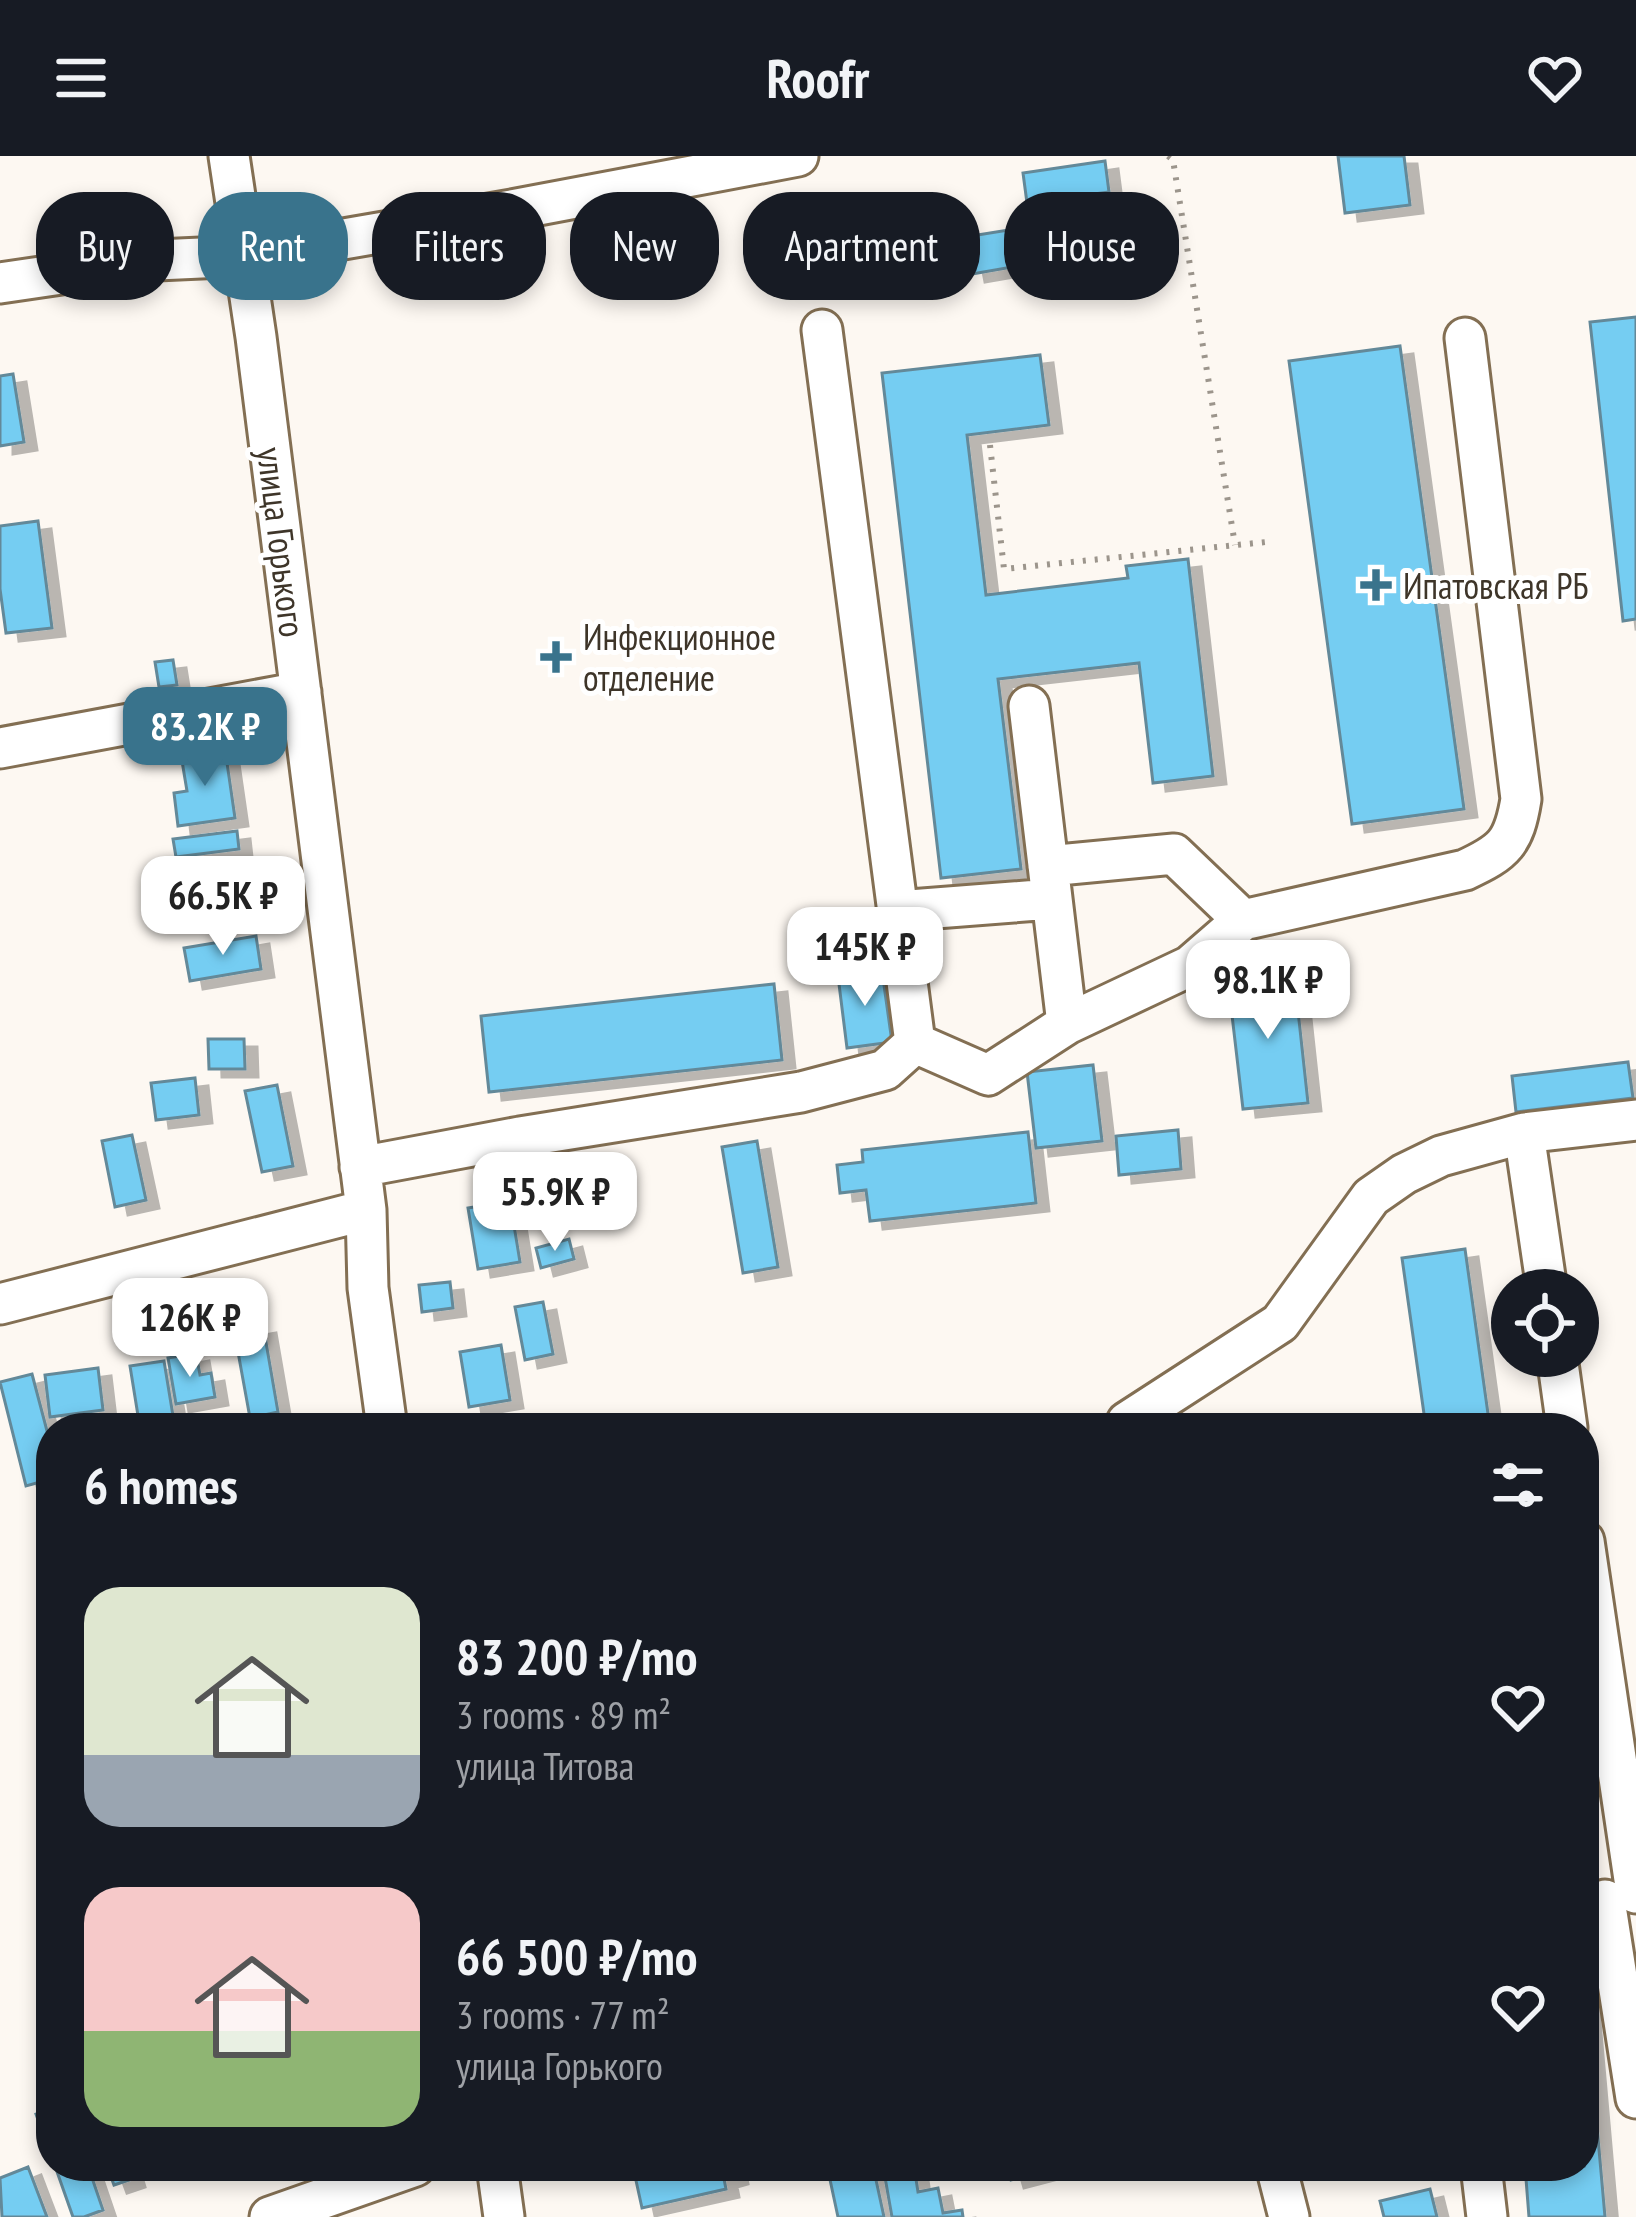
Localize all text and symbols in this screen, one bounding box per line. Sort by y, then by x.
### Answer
text: Roofr [767,43,869,113]
icon: menu [48,45,114,111]
icon: heart [1522,45,1588,111]
chip: Buy [36,192,174,300]
chip: Rent [198,192,348,300]
chip: Filters [372,192,546,300]
chip: New [570,192,719,300]
chip: Apartment [743,192,980,300]
chip: House [1004,192,1179,300]
street label: улица Горького [247,444,317,640]
place label: Ипатовская РБ [1403,562,1589,609]
marker: Ипатовская РБ [1360,569,1392,601]
place label: Инфекционное отделение [583,613,776,701]
marker: Инфекционное отделение [540,641,572,673]
pin: 83.2K ₽ [94,687,316,789]
text: 83.2K ₽ [150,700,260,751]
pin: 66.5K ₽ [112,856,334,958]
text: 66.5K ₽ [168,869,278,920]
pin: 145K ₽ [767,907,963,1009]
text: 145K ₽ [814,920,916,971]
pin: 98.1K ₽ [1157,940,1379,1042]
text: 98.1K ₽ [1213,953,1323,1004]
pin: 55.9K ₽ [444,1152,666,1254]
text: 55.9K ₽ [500,1165,610,1216]
map controls [1491,1269,1599,1377]
button: locate [1491,1269,1599,1377]
pin: 126K ₽ [92,1278,288,1380]
text: 126K ₽ [139,1291,241,1342]
text: 6 homes [84,1452,238,1518]
icon: filters [1485,1452,1551,1518]
text: 83 200 ₽/mo [456,1623,698,1689]
icon: home [180,1635,324,1779]
icon: heart [1485,1674,1551,1740]
text: 3 rooms · 89 m² [456,1689,671,1740]
text: улица Титова [456,1740,634,1791]
text: 66 500 ₽/mo [456,1923,698,1989]
icon: home [180,1935,324,2079]
icon: heart [1485,1974,1551,2040]
text: 3 rooms · 77 m² [456,1989,670,2040]
text: улица Горького [456,2040,663,2091]

